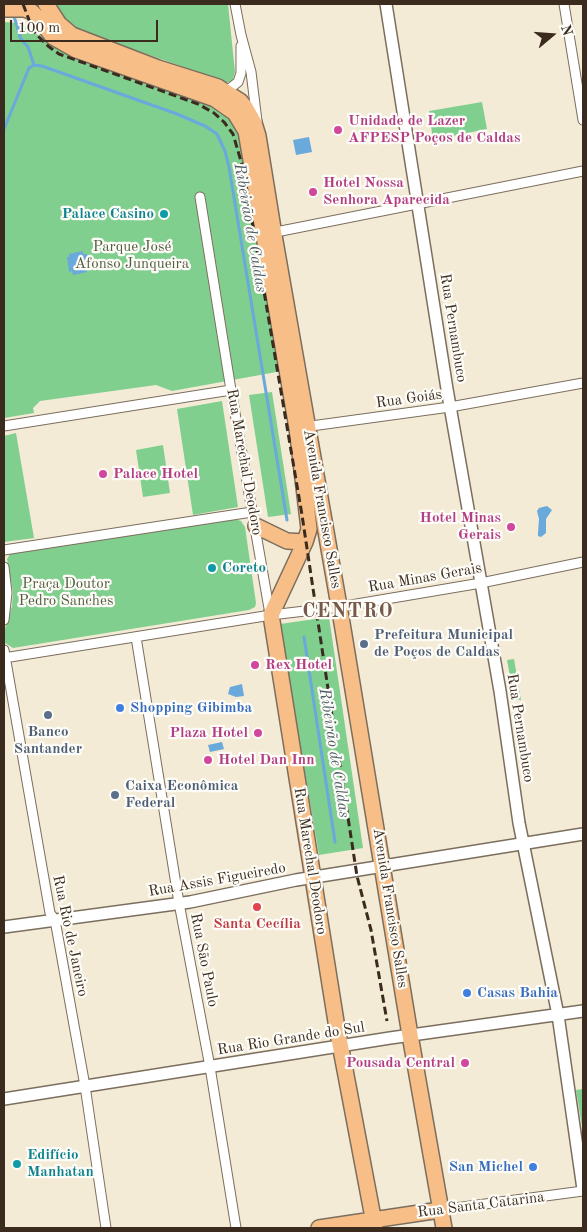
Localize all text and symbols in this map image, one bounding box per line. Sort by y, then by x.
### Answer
scale bar [12,10,160,42]
north arrow [527,10,577,60]
text: 100 m [18,21,60,36]
text: N [558,23,575,38]
place label: Unidade de Lazer AFPESP Poços de Caldas [348,112,520,147]
marker: Unidade de Lazer AFPESP Poços de Caldas [332,124,344,136]
water label: Ribeirão de Caldas [229,162,271,294]
place label: Hotel Nossa Senhora Aparecida [323,174,450,209]
marker: Hotel Nossa Senhora Aparecida [307,186,319,198]
place label: Palace Casino [62,205,154,223]
marker: Palace Casino [158,208,170,220]
park label: Parque José Afonso Junqueira [75,238,189,273]
street label: Rua Pernambuco [436,272,470,384]
street label: Rua Goiás [375,385,443,413]
street label: Rua Marechal Deodoro [222,387,266,537]
street label: Avenida Francisco Salles [299,428,345,590]
place label: Palace Hotel [113,465,198,483]
marker: Palace Hotel [97,468,109,480]
place label: Hotel Minas Gerais [420,509,501,544]
marker: Hotel Minas Gerais [505,521,517,533]
place label: Coreto [222,559,266,577]
street label: Rua Minas Gerais [367,559,483,597]
marker: Coreto [206,562,218,574]
park label: Praça Doutor Pedro Sanches [19,575,113,610]
district label: CENTRO [302,600,394,624]
place label: Prefeitura Municipal de Poços de Caldas [374,626,513,661]
marker: Prefeitura Municipal de Poços de Caldas [358,638,370,650]
place label: Rex Hotel [265,656,332,674]
marker: Rex Hotel [249,659,261,671]
street label: Rua Pernambuco [503,672,537,784]
water label: Ribeirão de Caldas [314,687,354,819]
place label: Shopping Gibimba [130,699,252,717]
marker: Shopping Gibimba [114,702,126,714]
marker: Banco Santander [42,709,54,721]
place label: Banco Santander [14,723,82,758]
place label: Plaza Hotel [169,724,248,742]
marker: Plaza Hotel [252,727,264,739]
place label: Hotel Dan Inn [218,751,315,769]
marker: Hotel Dan Inn [202,754,214,766]
place label: Caixa Econômica Federal [125,777,238,812]
street label: Rua Marechal Deodoro [289,786,331,936]
marker: Caixa Econômica Federal [109,789,121,801]
street label: Avenida Francisco Salles [368,827,412,989]
street label: Rua Assis Figueiredo [147,859,287,901]
street label: Rua Rio de Janeiro [48,874,92,998]
marker: Santa Cecília [251,901,263,913]
street label: Rua São Paulo [186,912,222,1008]
place label: Santa Cecília [213,915,301,933]
place label: Casas Bahia [477,984,558,1002]
marker: Casas Bahia [461,987,473,999]
street label: Rua Rio Grande do Sul [216,1018,366,1060]
place label: Pousada Central [346,1054,455,1072]
marker: Pousada Central [459,1057,471,1069]
place label: Edifício Manhatan [27,1146,94,1181]
marker: Edifício Manhatan [11,1158,23,1170]
place label: San Michel [449,1158,523,1176]
marker: San Michel [527,1161,539,1173]
street label: Rua Santa Catarina [416,1188,546,1222]

